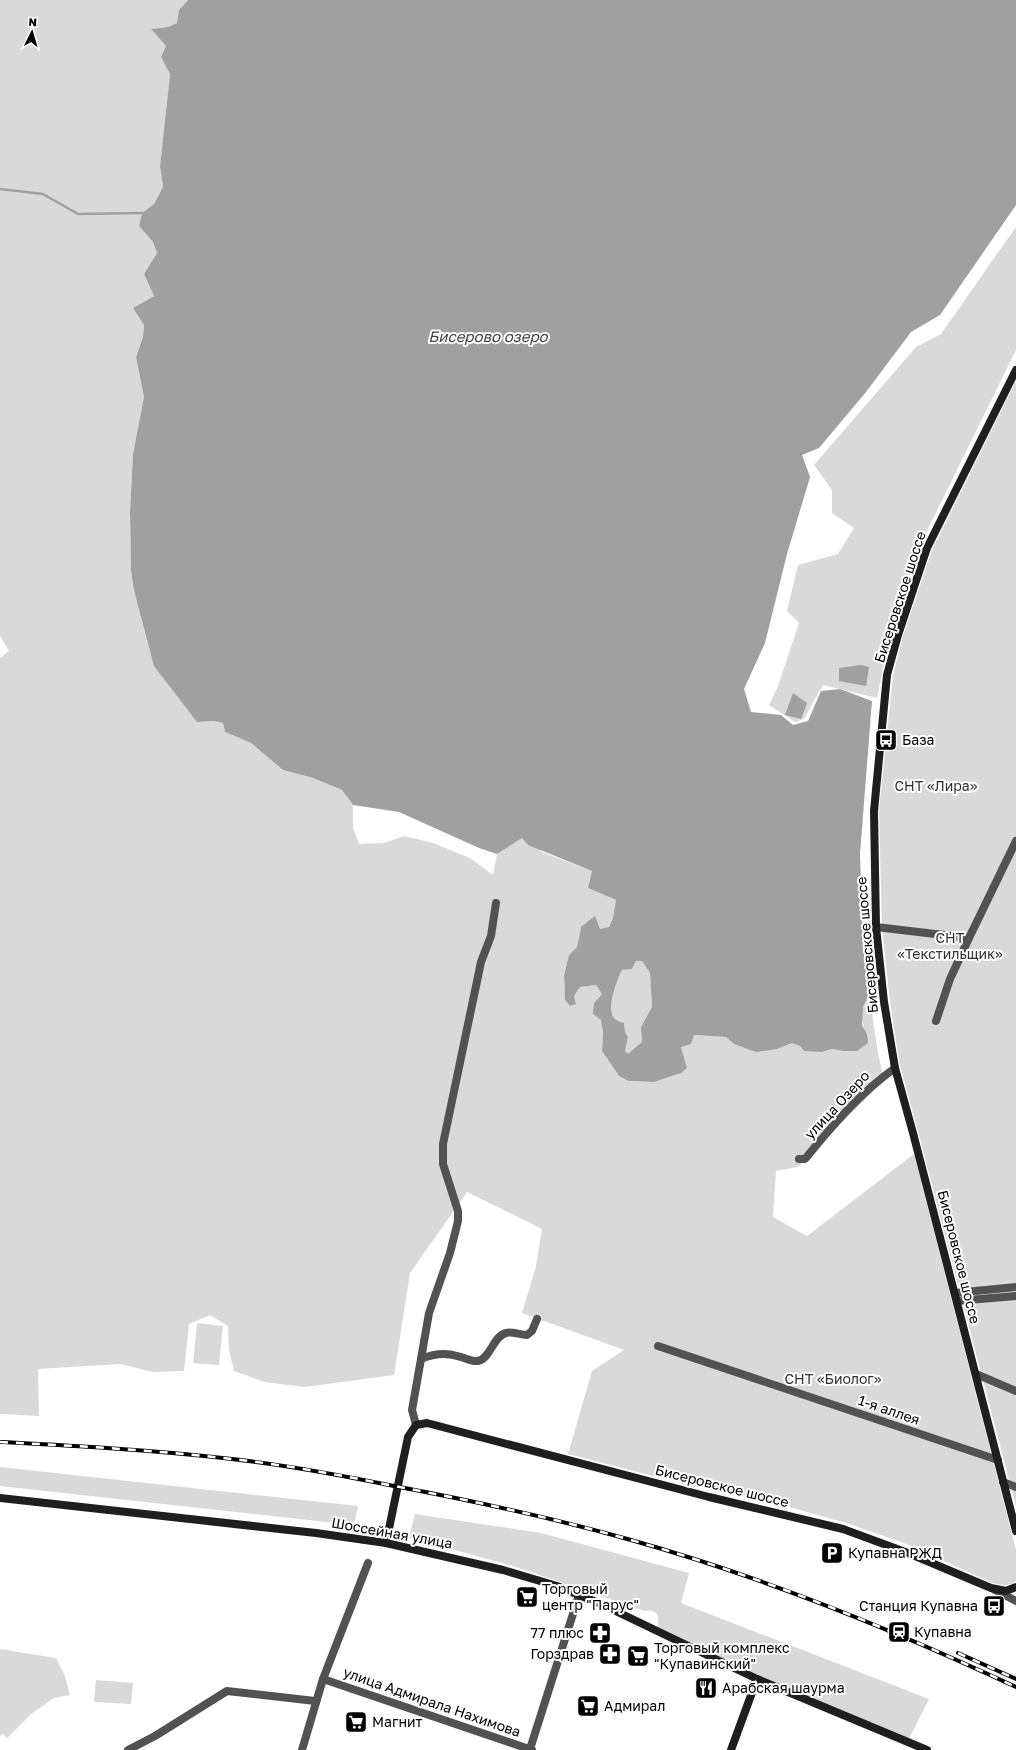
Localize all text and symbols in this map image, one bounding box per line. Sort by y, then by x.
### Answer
north arrow [12,12,52,52]
text: N [28,15,38,28]
water label: Бисерово озеро [428,327,549,345]
street label: Бисеровское шоссе [870,529,929,665]
bus stop icon: База [873,727,899,753]
place label: База [902,731,934,748]
park label: СНТ «Лира» [895,777,978,794]
street label: Бисеровское шоссе [852,876,881,1014]
park label: СНТ «Текстильщик» [897,929,1003,962]
street label: улица Озеро [801,1067,873,1142]
street label: Бисеровское шоссе [935,1188,984,1325]
park label: СНТ «Биолог» [785,1370,882,1387]
street label: 1-я аллея [856,1391,922,1428]
street label: Бисеровское шоссе [654,1461,791,1510]
street label: Шоссейная улица [330,1513,454,1552]
parking icon: Купавна РЖД [819,1540,845,1566]
place label: Купавна РЖД [848,1544,942,1561]
place label: Торговый центр "Парус" [542,1580,639,1613]
supermarket icon: Торговый центр "Парус" [514,1584,540,1610]
bus stop icon: Станция Купавна [981,1593,1007,1619]
place label: Станция Купавна [859,1597,978,1614]
station icon: Купавна [886,1619,912,1645]
pharmacy icon: 77 плюс [587,1620,613,1646]
place label: Купавна [914,1623,972,1640]
place label: 77 плюс [531,1624,584,1641]
place label: Торговый комплекс "Купавинский" [654,1639,790,1672]
pharmacy icon: Горздрав [597,1641,623,1667]
supermarket icon: Торговый комплекс "Купавинский" [625,1643,651,1669]
place label: Горздрав [530,1645,594,1662]
street label: улица Адмирала Нахимова [341,1663,523,1740]
restaurant icon: Арабская шаурма [693,1675,719,1701]
place label: Арабская шаурма [722,1679,845,1696]
supermarket icon: Адмирал [575,1693,601,1719]
place label: Адмирал [604,1697,665,1714]
supermarket icon: Магнит [343,1709,369,1735]
place label: Магнит [372,1713,422,1730]

